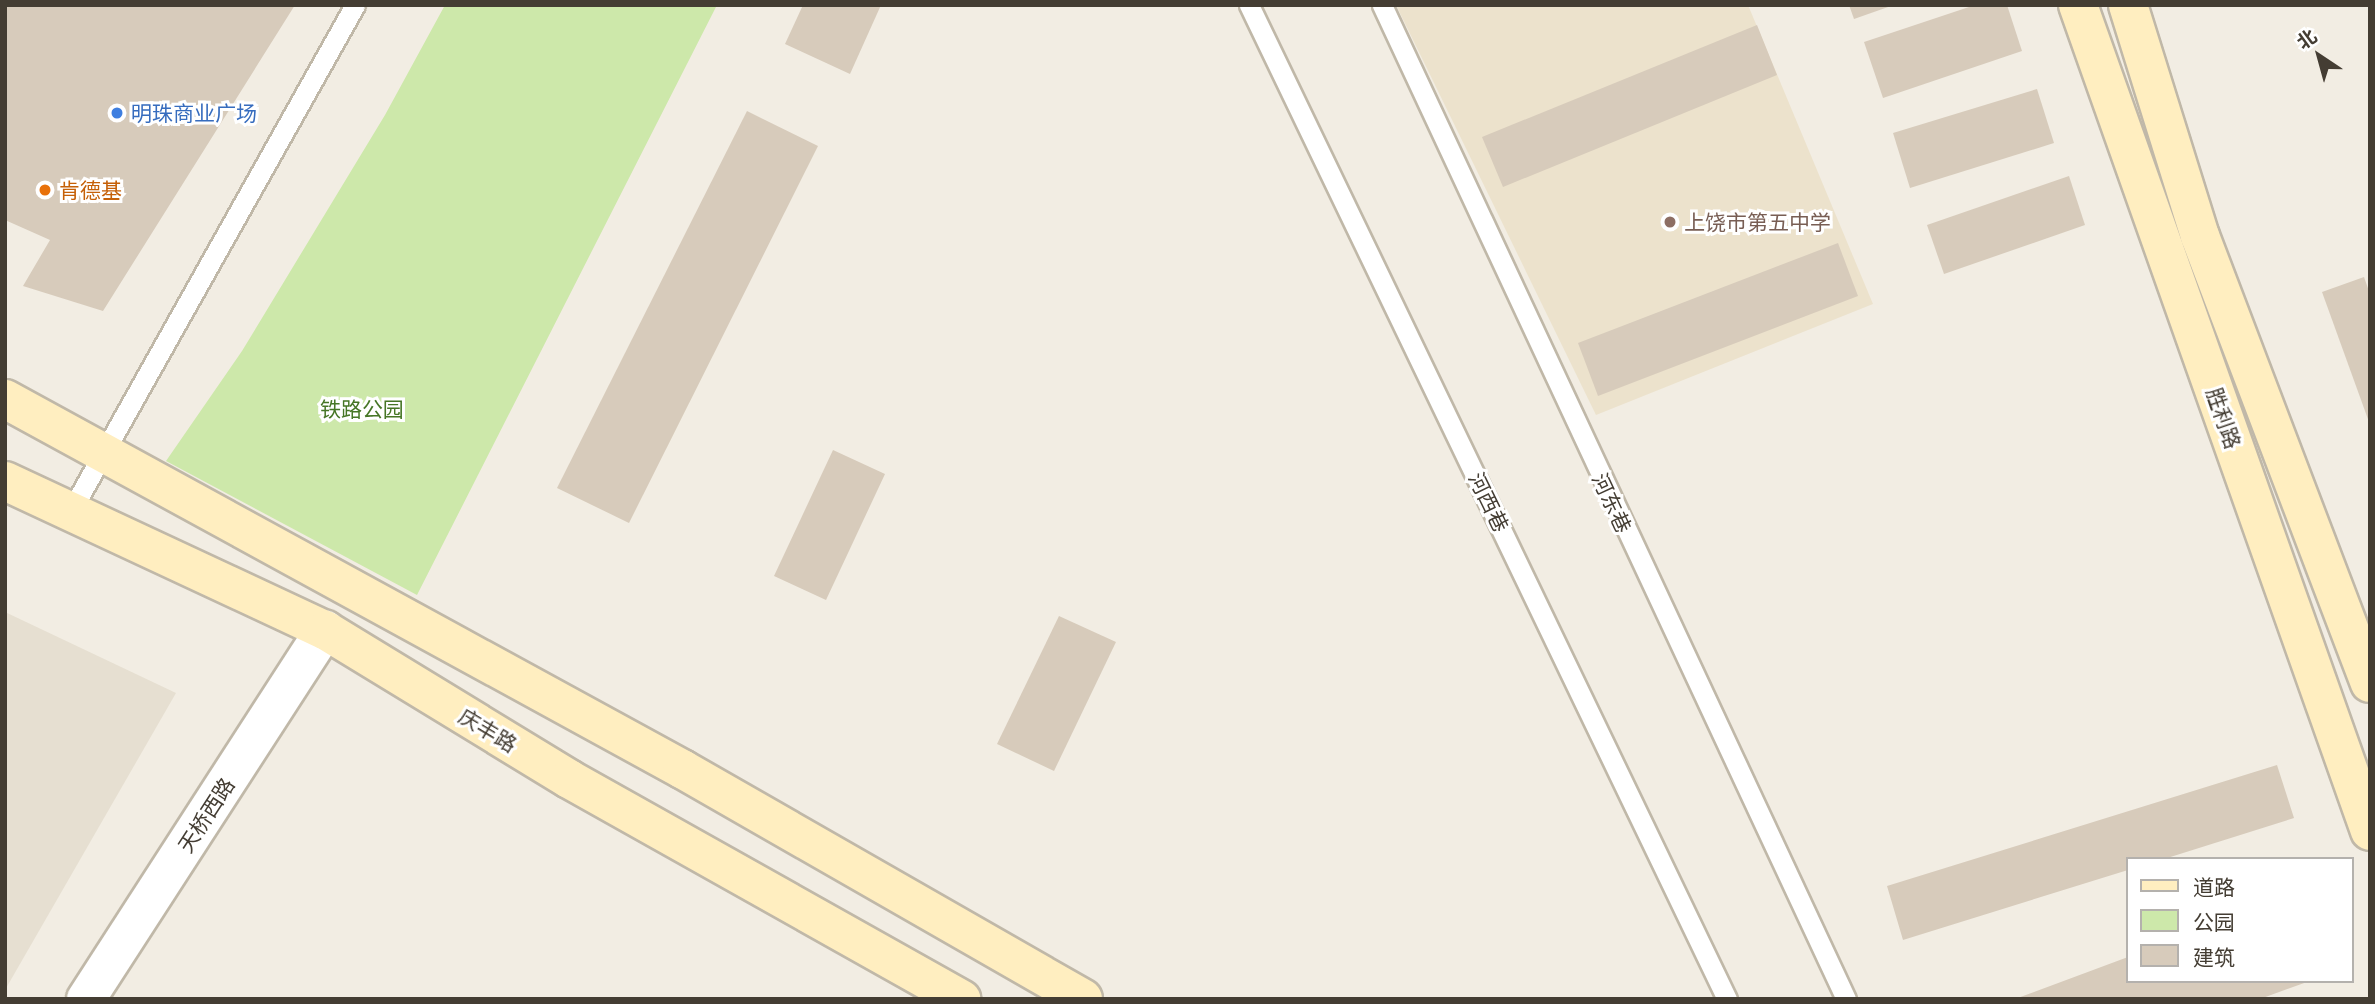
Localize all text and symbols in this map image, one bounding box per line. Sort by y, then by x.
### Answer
north arrow [2284,21,2354,91]
text: 北 [2292,24,2321,54]
place label: 明珠商业广场 [131,100,257,126]
marker: 明珠商业广场 [109,105,125,121]
place label: 肯德基 [59,177,122,203]
marker: 肯德基 [37,182,53,198]
place label: 上饶市第五中学 [1684,209,1831,235]
marker: 上饶市第五中学 [1662,214,1678,230]
street label: 胜利路 [2202,384,2246,452]
park label: 铁路公园 [320,396,404,422]
street label: 河西巷 [1464,468,1514,536]
street label: 河东巷 [1587,469,1637,537]
street label: 庆丰路 [455,703,521,757]
street label: 天桥西路 [173,773,239,857]
legend [2126,857,2354,983]
text: 道路 [2193,874,2235,899]
text: 公园 [2193,909,2235,934]
text: 建筑 [2193,944,2235,969]

